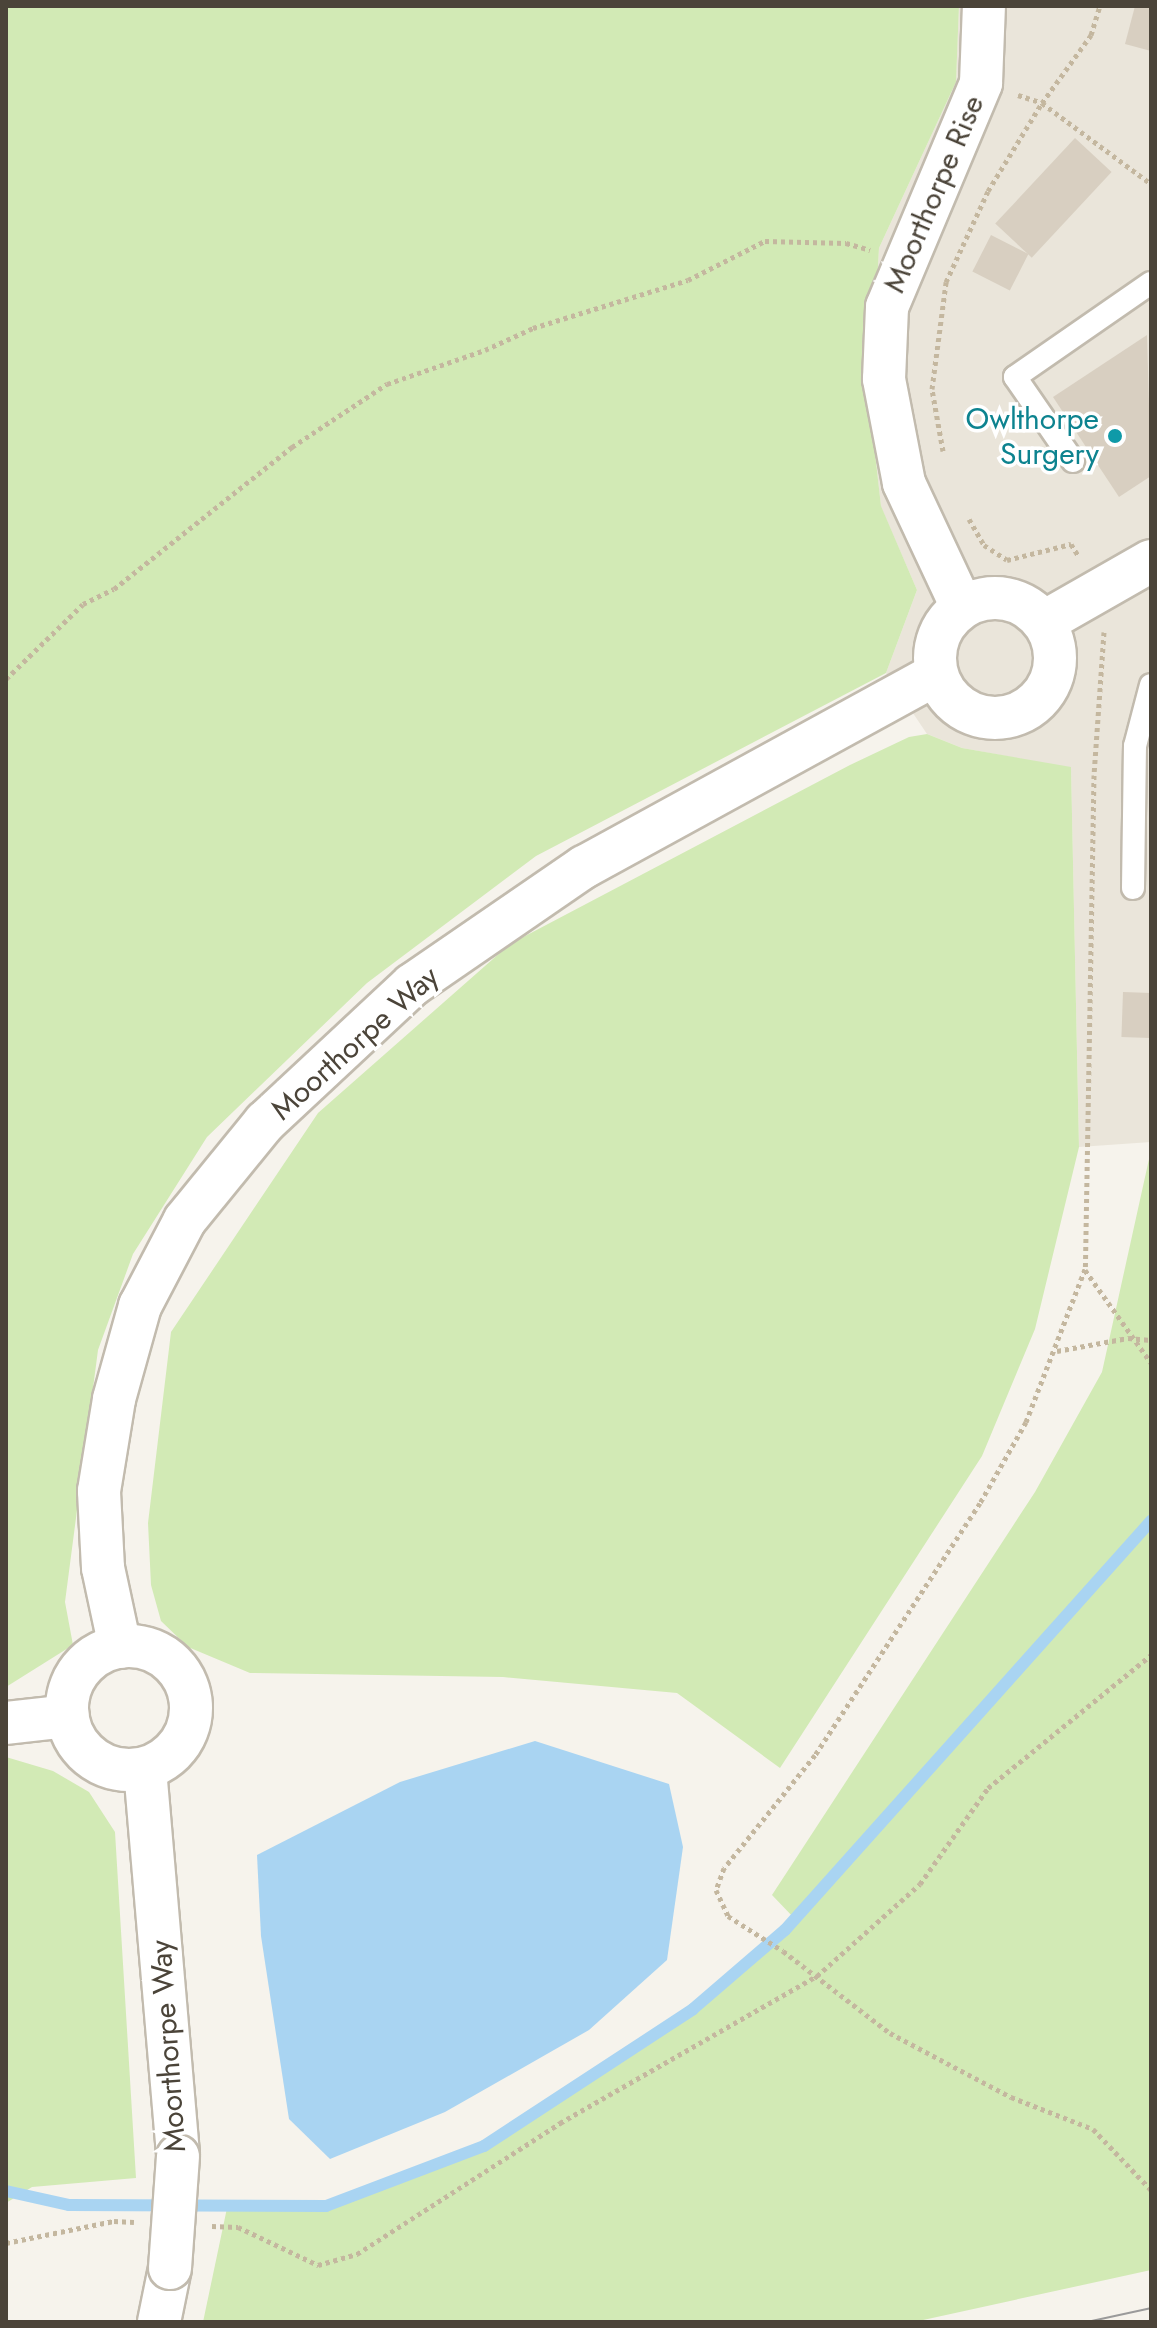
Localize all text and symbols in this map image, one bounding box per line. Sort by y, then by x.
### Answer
street label: Moorthorpe Rise [876,90,992,298]
place label: Owlthorpe Surgery [965,401,1099,472]
marker: Owlthorpe Surgery [1106,427,1124,445]
street label: Moorthorpe Way [264,958,446,1128]
street label: Moorthorpe Way [143,1939,193,2153]

